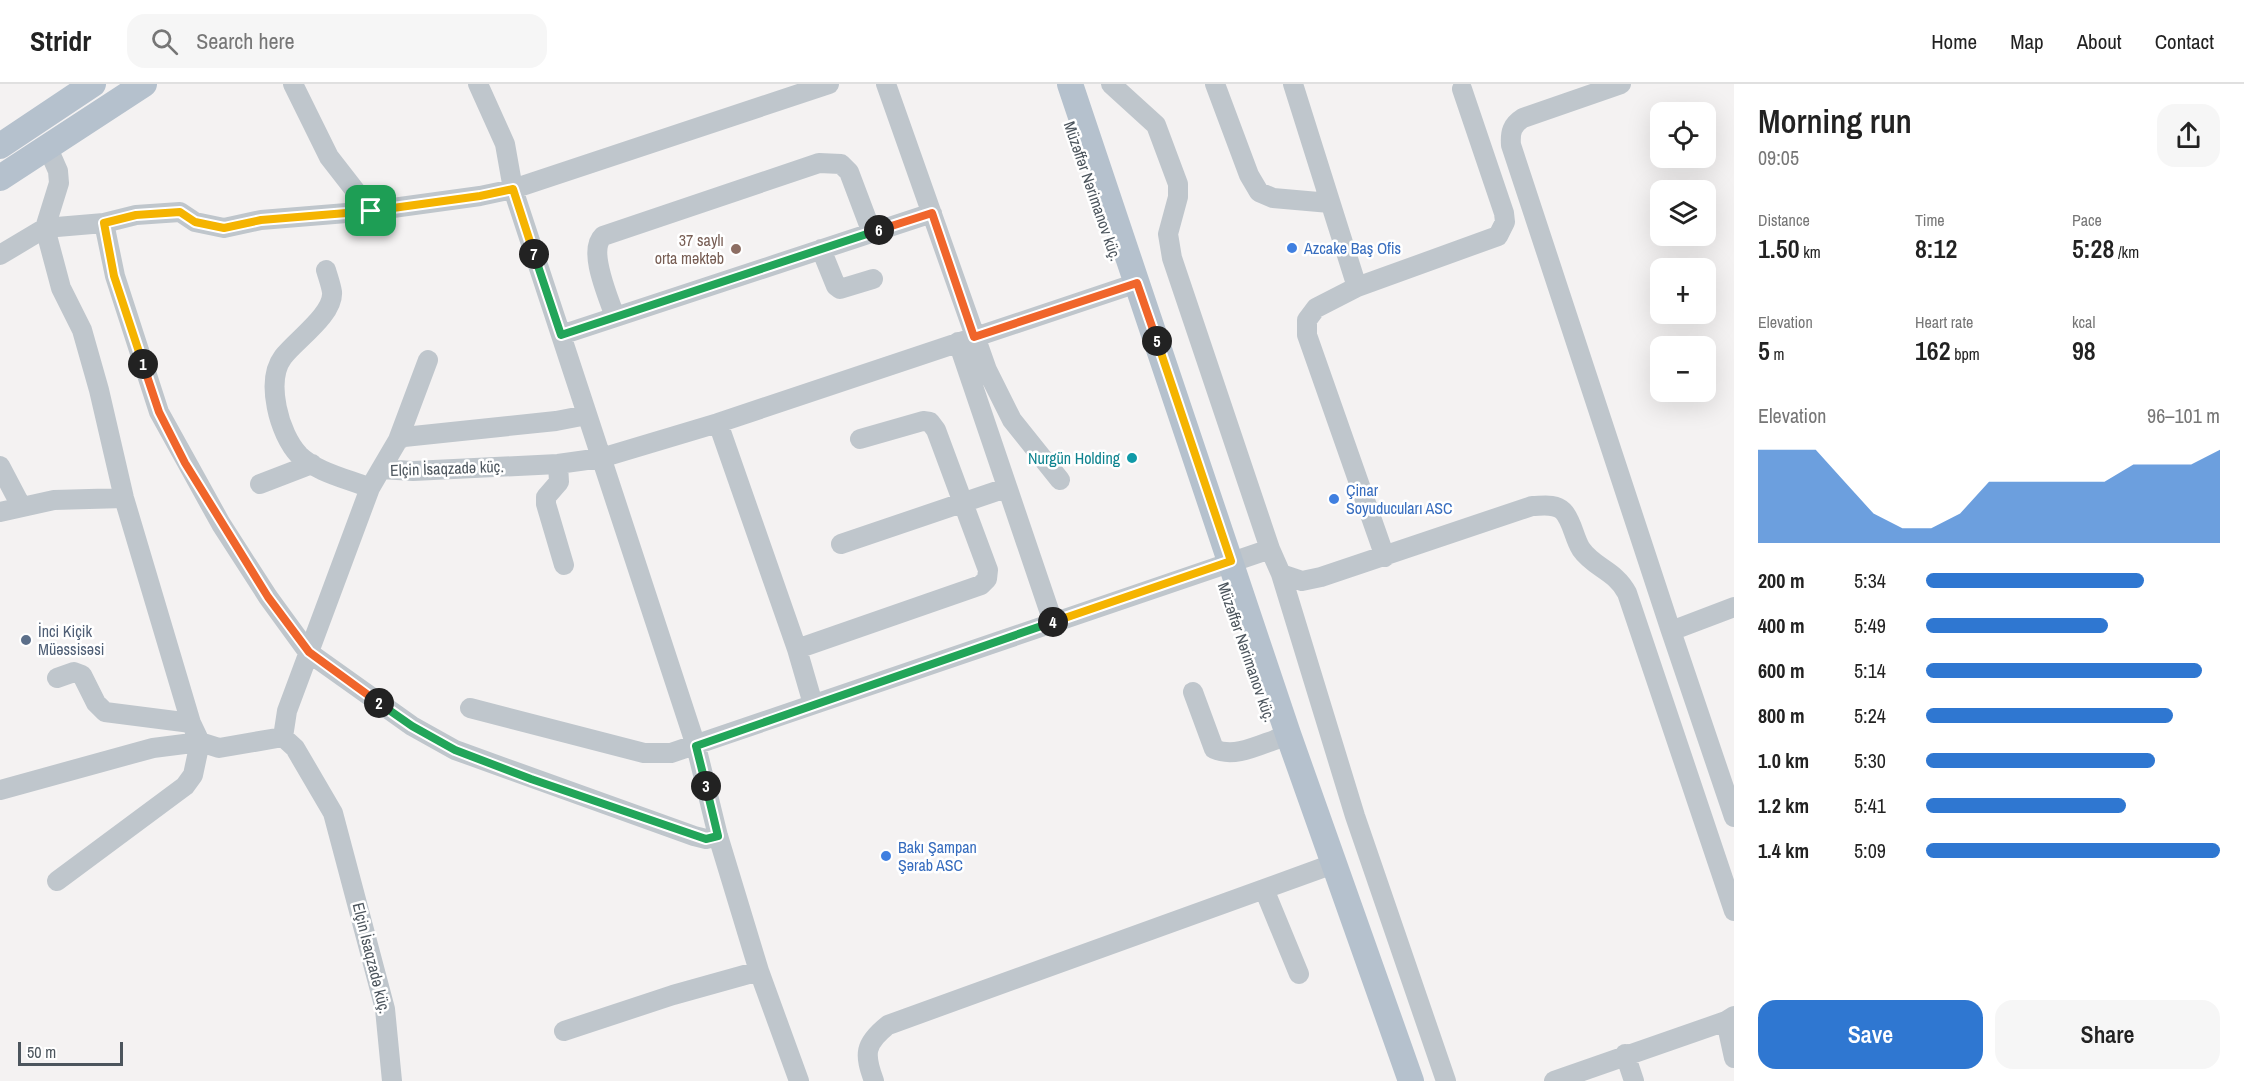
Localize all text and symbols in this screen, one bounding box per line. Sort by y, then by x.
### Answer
search box [127,14,547,68]
text: Stridr [30,22,91,60]
icon: search [148,25,181,58]
text: Search here [196,26,295,56]
text: Home [1931,27,1977,56]
text: Map [2010,27,2044,56]
text: About [2077,27,2122,56]
text: Contact [2155,27,2214,56]
text: Morning run [1758,99,1912,143]
map controls [1650,102,1716,402]
button: locate [1650,102,1716,168]
button: share [2157,104,2220,167]
street label: Müzəffər Nərimanov küç. [1059,118,1127,264]
text: 09:05 [1758,144,1799,171]
button: layers [1650,180,1716,246]
pin [345,185,396,236]
icon: arrive [354,194,387,227]
text: Distance [1758,209,1810,231]
text: Time [1915,209,1945,231]
text: Pace [2072,209,2102,231]
pin: 6 [864,215,894,245]
text: 6 [875,219,883,241]
place label: 37 saylı orta məktəb [655,229,724,269]
text: 1.50 [1758,231,1800,266]
text: 8:12 [1915,231,1957,266]
text: 5:28 [2072,231,2114,266]
place label: Azcake Baş Ofis [1303,237,1401,259]
pin: 7 [519,239,549,269]
marker: Azcake Baş Ofis [1285,241,1299,255]
text: km [1800,241,1821,263]
text: /km [2114,241,2139,263]
marker: 37 saylı orta məktəb [729,242,743,256]
text: 7 [530,243,538,265]
button: + [1650,258,1716,324]
text: Elevation [1758,311,1813,333]
text: Heart rate [1915,311,1973,333]
text: kcal [2072,311,2095,333]
pin: 5 [1142,326,1172,356]
text: 5 [1153,330,1161,352]
text: 5 [1758,333,1770,368]
text: 162 [1915,333,1951,368]
text: 98 [2072,333,2096,368]
button: − [1650,336,1716,402]
text: m [1770,343,1784,365]
text: bpm [1951,343,1980,365]
pin: 1 [128,349,158,379]
text: 1 [139,353,147,375]
text: Elevation [1758,402,1826,429]
text: 96–101 m [2147,402,2220,429]
place label: Nurgün Holding [1028,447,1121,469]
marker: Nurgün Holding [1125,451,1139,465]
street label: Elçin İsaqzadə küç. [390,455,504,481]
place label: Çinar Soyuducuları ASC [1346,479,1452,519]
marker: Çinar Soyuducuları ASC [1327,492,1341,506]
text: 200 m [1758,567,1805,594]
text: 5:34 [1854,567,1886,594]
street label: Müzəffər Nərimanov küç. [1213,579,1281,725]
pin: 4 [1038,607,1068,637]
text: 4 [1049,611,1057,633]
text: 400 m [1758,612,1805,639]
text: 5:49 [1854,612,1886,639]
place label: İnci Kiçik Müəssisəsi [38,620,104,660]
marker: İnci Kiçik Müəssisəsi [19,633,33,647]
text: 600 m [1758,657,1805,684]
text: 5:14 [1854,657,1886,684]
pin: 2 [364,688,394,718]
text: 2 [375,692,383,714]
text: 800 m [1758,702,1805,729]
text: 5:24 [1854,702,1886,729]
text: 1.0 km [1758,747,1809,774]
text: 5:30 [1854,747,1886,774]
pin: 3 [691,771,721,801]
text: 3 [702,775,710,797]
text: 1.2 km [1758,792,1809,819]
text: 5:41 [1854,792,1886,819]
place label: Bakı Şampan Şərab ASC [898,836,977,876]
text: 1.4 km [1758,837,1809,864]
text: 5:09 [1854,837,1886,864]
marker: Bakı Şampan Şərab ASC [879,849,893,863]
street label: Elçin İsaqzadə küç. [348,900,396,1016]
button: Save [1758,1000,1983,1069]
button: Share [1995,1000,2220,1069]
scale bar [18,1039,123,1066]
text: 50 m [27,1041,56,1063]

